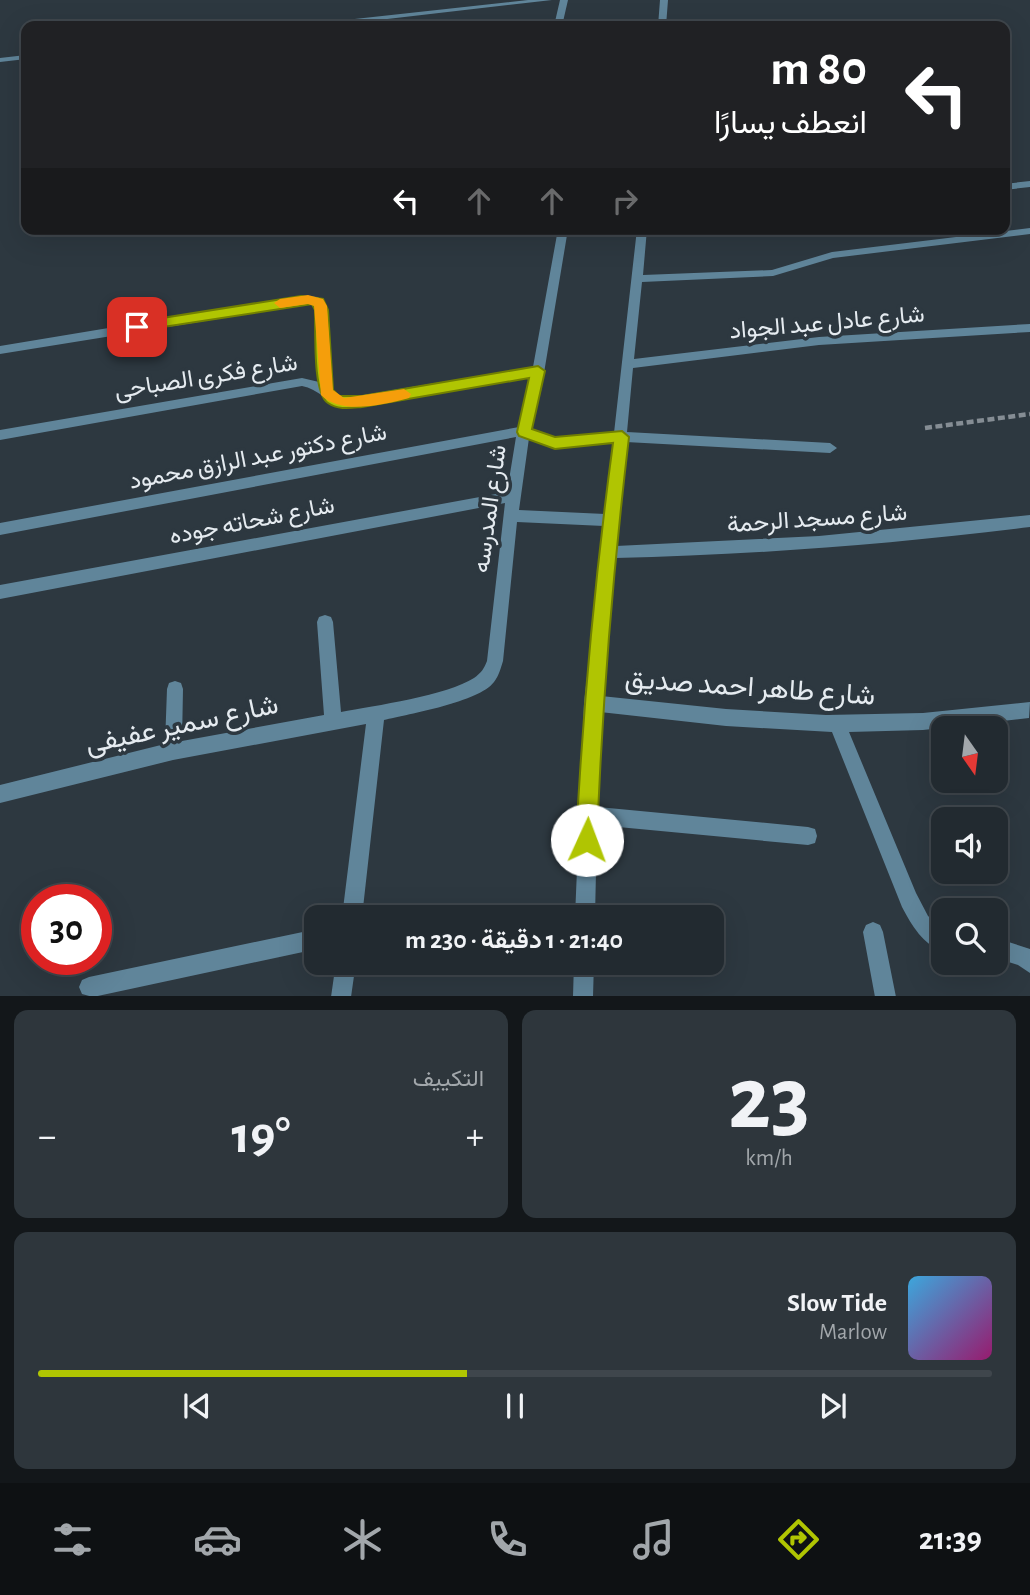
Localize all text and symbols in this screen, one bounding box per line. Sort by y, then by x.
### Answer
text: 80 m [770,45,867,94]
icon: left [891,49,982,140]
text: انعطف يسارًا [714,107,867,139]
icon: left [387,182,425,220]
icon: ahead [460,182,498,220]
icon: ahead [533,182,571,220]
icon: right [606,182,644,220]
pin [107,297,167,357]
street label: شارع عادل عبد الجواد [728,303,926,346]
icon: arrive [118,308,156,346]
street label: شارع فكرى الصباحى [113,351,300,406]
street label: شارع دكتور عبد الرازق محمود [127,420,389,497]
street label: شارع المدرسه [469,443,514,575]
street label: شارع شحاته جوده [167,493,337,552]
street label: شارع مسجد الرحمة [726,501,908,540]
street label: شارع طاهر احمد صديق [624,665,876,714]
street label: شارع سمير عفيفى [83,691,282,762]
north arrow [931,716,1008,793]
map controls [931,716,1008,975]
position arrow [550,803,624,877]
button: sound [931,807,1008,884]
speed limit sign: 30 [21,884,112,975]
button: search [931,898,1008,975]
text: 21:40 · 1 دقيقة · 230 m [405,927,623,953]
text: 23 [728,1054,810,1145]
text: التكييف [413,1068,484,1091]
text: 19° [231,1110,291,1162]
text: − [38,1118,56,1156]
text: + [466,1118,484,1156]
text: km/h [745,1147,793,1170]
text: Slow Tide [787,1290,887,1316]
text: Marlow [819,1321,887,1344]
icon: previous [178,1387,216,1425]
icon: pause [496,1387,534,1425]
icon: next [814,1387,852,1425]
icon: filters [48,1515,97,1564]
icon: car [193,1515,242,1564]
icon: climate [338,1515,387,1564]
icon: phone [483,1515,532,1564]
icon: music [629,1515,678,1564]
icon: directions [774,1515,823,1564]
text: 21:39 [919,1523,982,1555]

